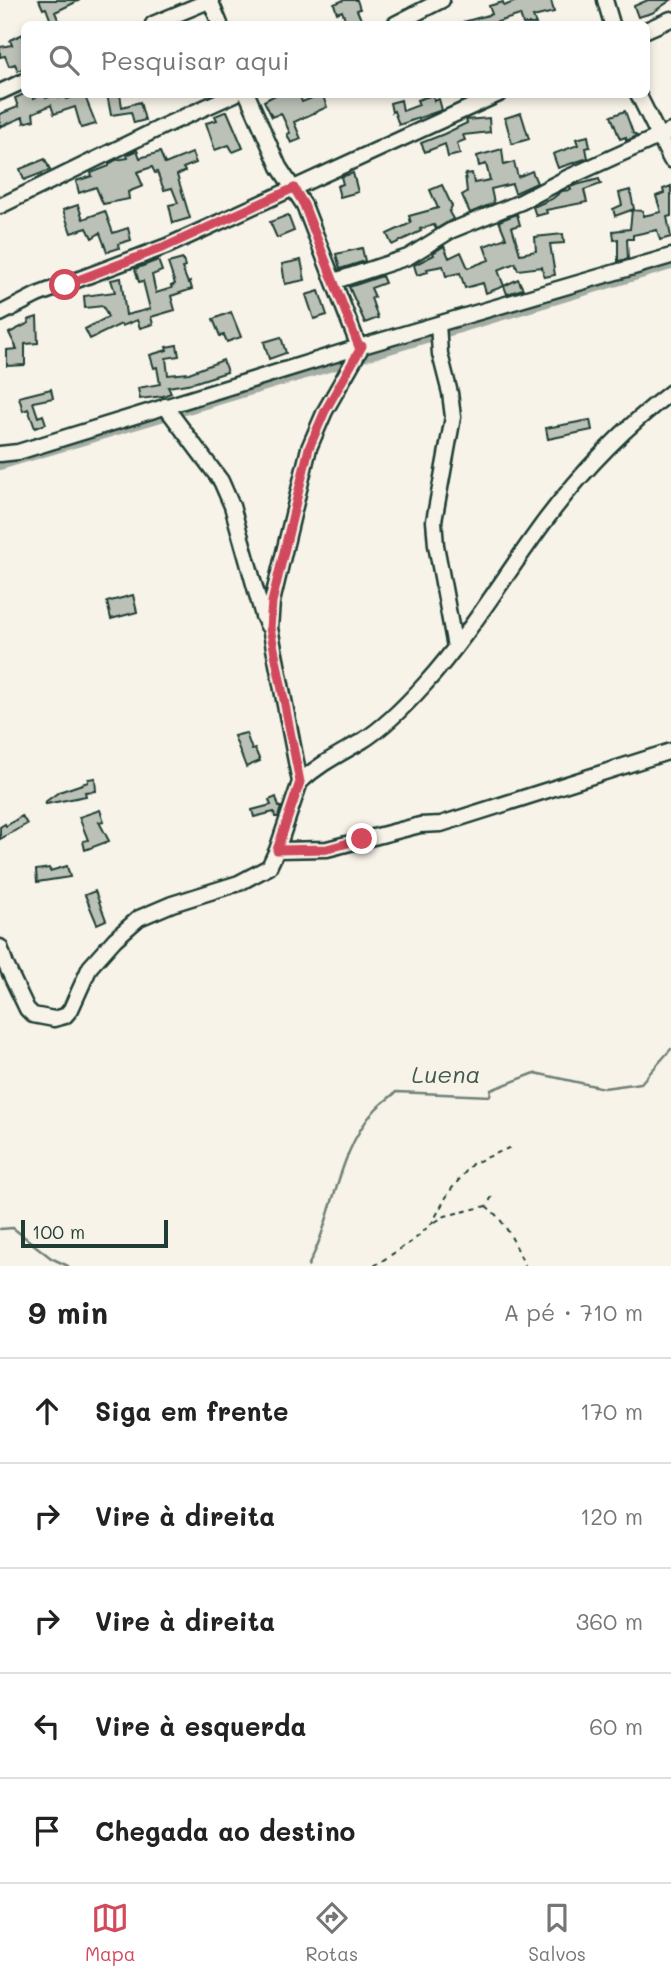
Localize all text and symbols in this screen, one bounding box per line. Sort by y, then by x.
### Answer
search box [21,21,650,98]
icon: search [45,41,83,79]
text: Pesquisar aqui [101,43,290,77]
route start [49,269,80,300]
route end [346,823,377,854]
water label: Luena [412,1058,480,1089]
scale bar [21,1217,168,1249]
text: 100 m [32,1219,85,1244]
text: 9 min [28,1292,108,1332]
text: A pé · 710 m [504,1297,643,1327]
icon: ahead [28,1392,66,1430]
text: Siga em frente [95,1394,289,1428]
text: 170 m [580,1396,643,1426]
icon: right [28,1497,66,1535]
text: Vire à direita [95,1499,275,1533]
text: 120 m [580,1501,643,1531]
icon: right [28,1602,66,1640]
text: Vire à direita [95,1604,275,1638]
text: 360 m [576,1606,643,1636]
icon: left [28,1707,66,1745]
text: Vire à esquerda [95,1709,306,1743]
text: 60 m [589,1711,643,1741]
icon: arrive [28,1812,66,1850]
text: Chegada ao destino [95,1814,355,1848]
tab: Mapa [85,1899,135,1966]
tab: Rotas [305,1899,358,1966]
tab: Salvos [528,1899,586,1966]

